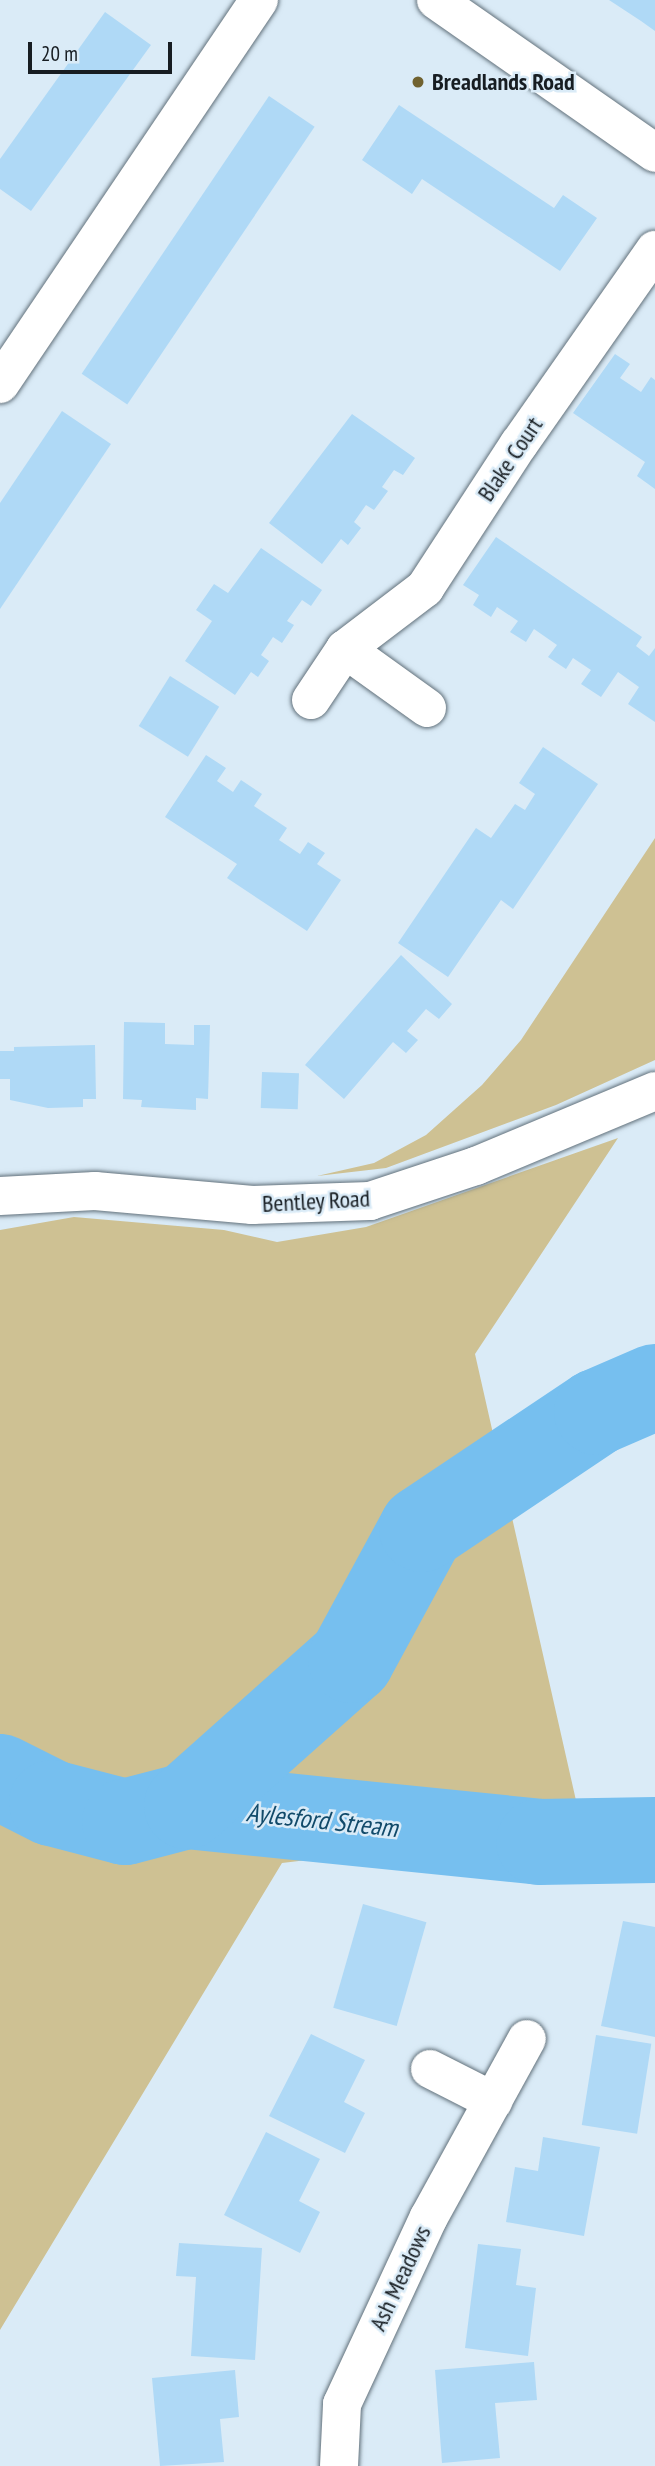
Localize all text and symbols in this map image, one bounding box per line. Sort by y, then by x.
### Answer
scale bar [32,28,175,72]
text: 20 m [41,40,78,67]
place label: Breadlands Road [432,68,575,96]
marker: Breadlands Road [410,74,426,90]
street label: Blake Court [471,411,549,507]
street label: Bentley Road [261,1184,371,1218]
water label: Aylesford Stream [245,1797,399,1843]
street label: Ash Meadows [363,2221,437,2335]

